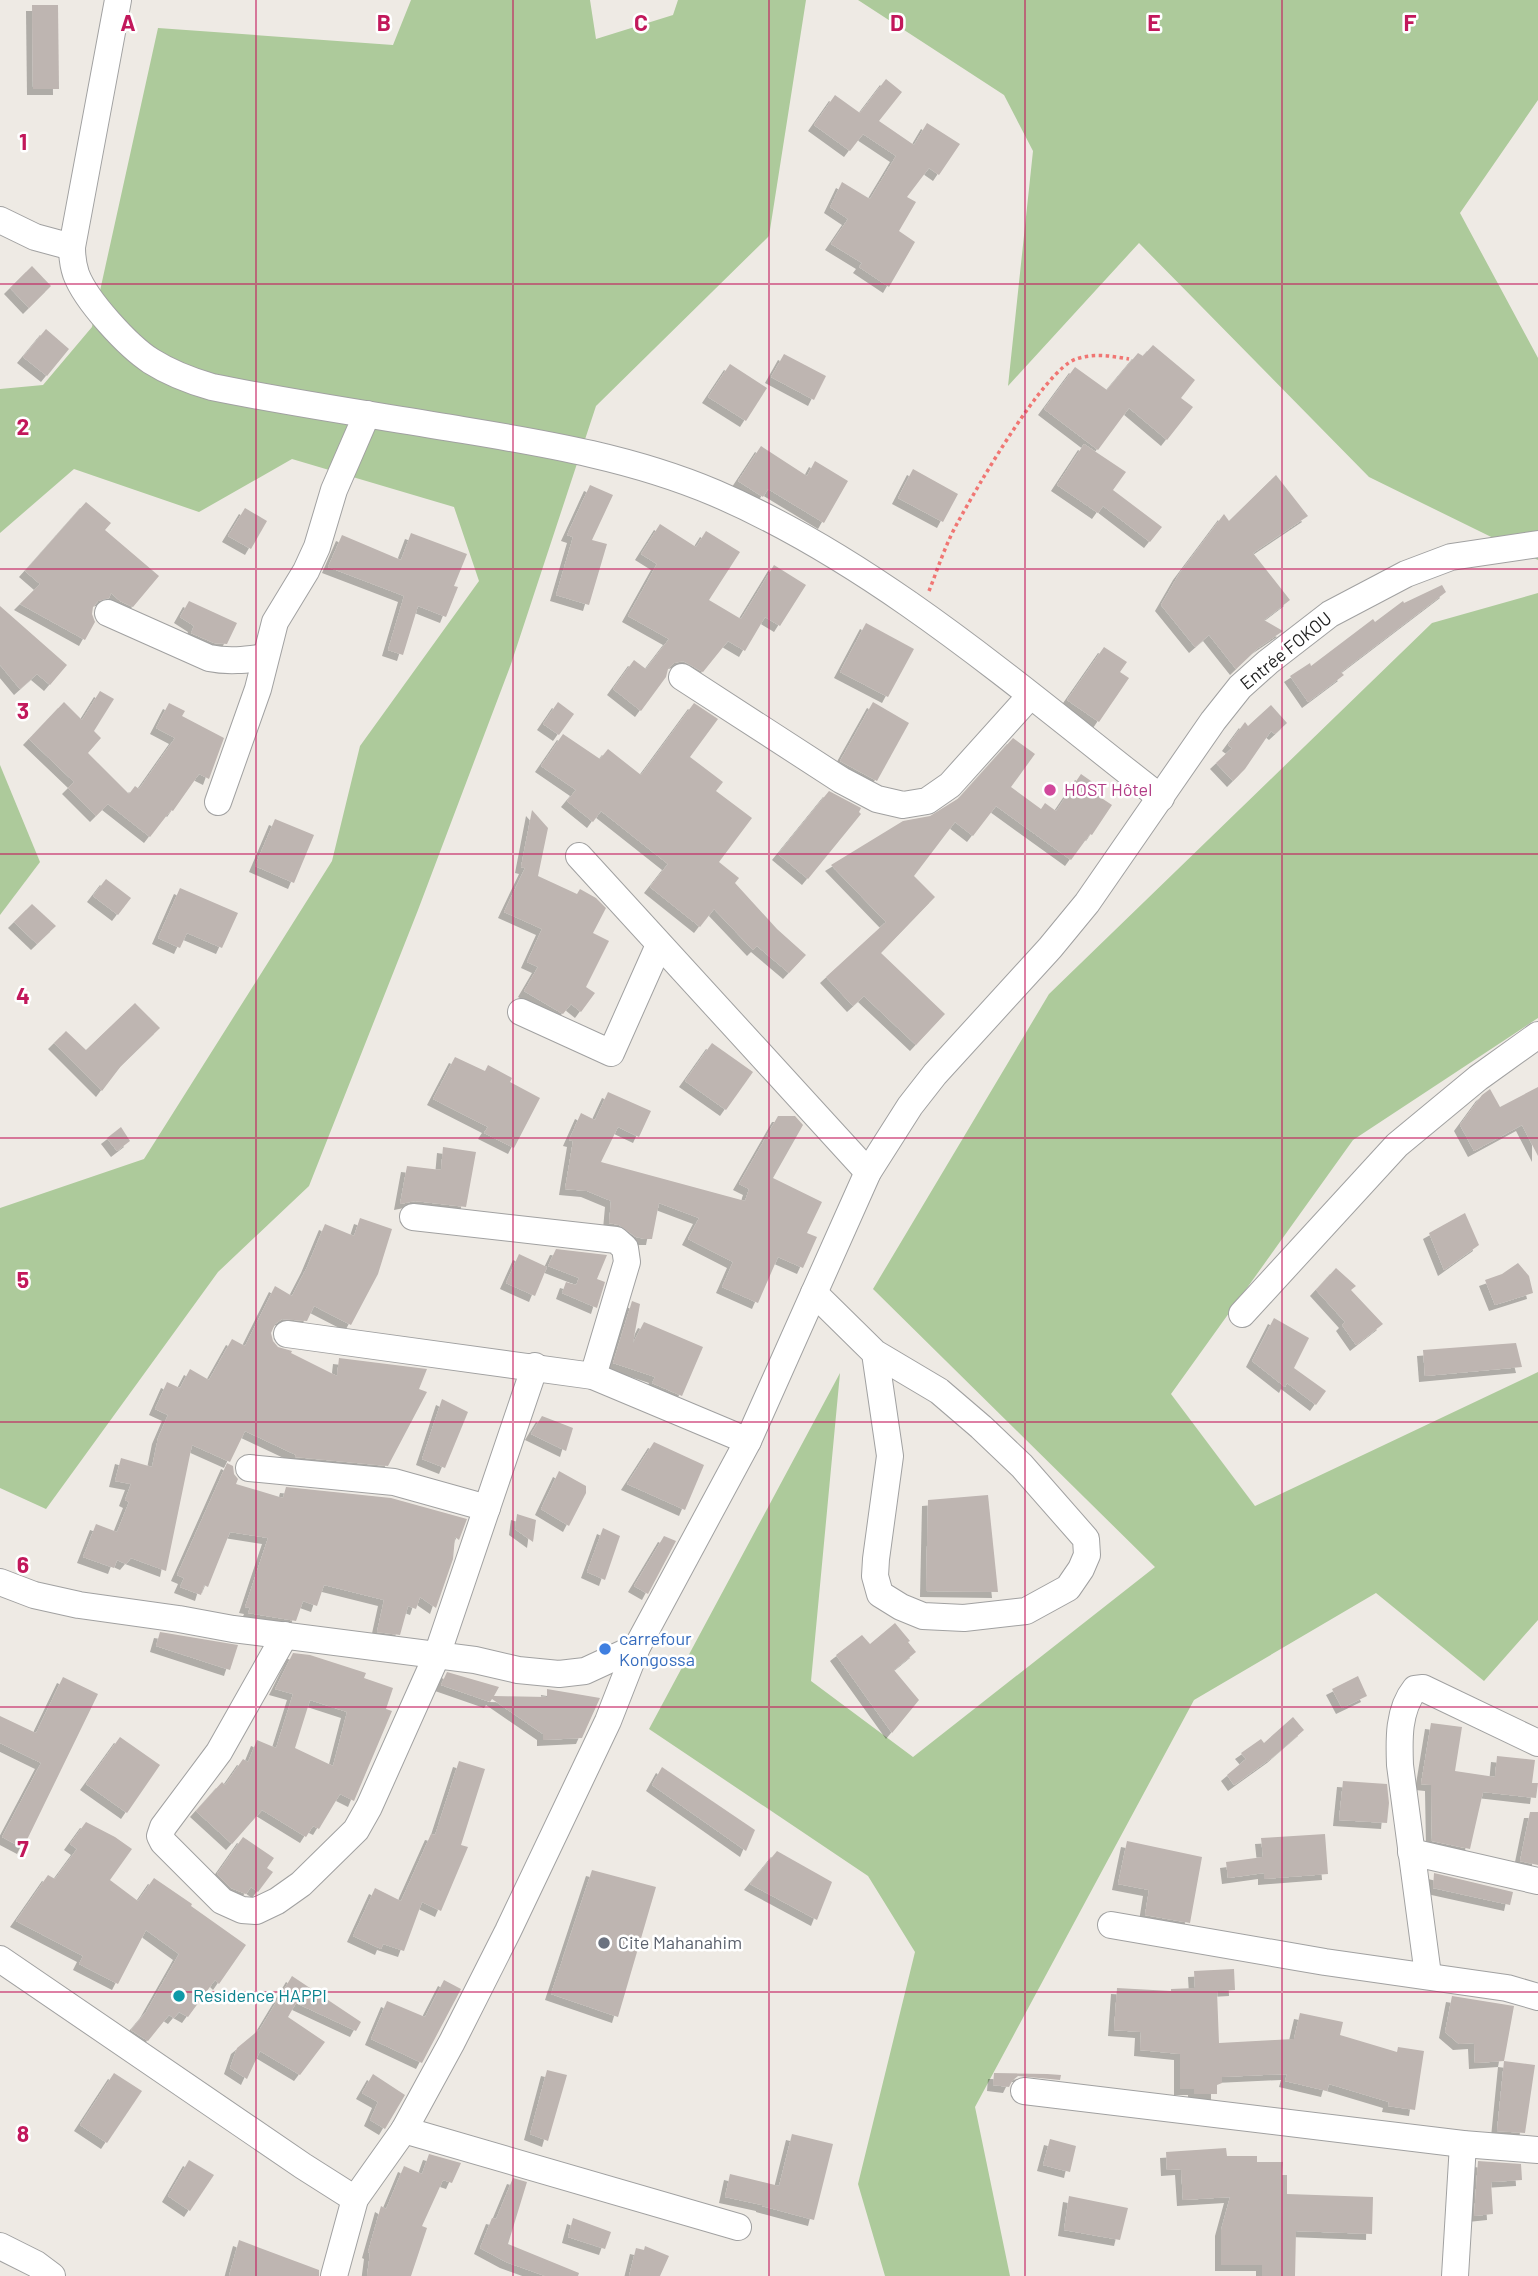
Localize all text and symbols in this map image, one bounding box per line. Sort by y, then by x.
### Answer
text: A [120,8,136,36]
text: B [377,8,391,36]
text: C [634,8,648,36]
text: D [890,8,904,36]
text: E [1147,8,1161,36]
text: F [1404,8,1417,36]
text: 1 [19,127,27,155]
text: 2 [17,412,29,440]
street label: Entrée FOKOU [1235,607,1336,694]
text: 3 [17,696,29,724]
place label: HOST Hôtel [1064,778,1152,800]
marker: HOST Hôtel [1042,782,1058,798]
text: 4 [16,981,30,1009]
text: 5 [17,1265,29,1293]
text: 6 [17,1550,29,1578]
place label: carrefour Kongossa [619,1627,695,1670]
marker: carrefour Kongossa [597,1641,613,1657]
text: 7 [17,1834,29,1862]
place label: Cite Mahanahim [618,1931,742,1953]
marker: Cite Mahanahim [596,1935,612,1951]
place label: Residence HAPPI [193,1984,327,2006]
marker: Residence HAPPI [171,1988,187,2004]
text: 8 [17,2119,29,2147]

